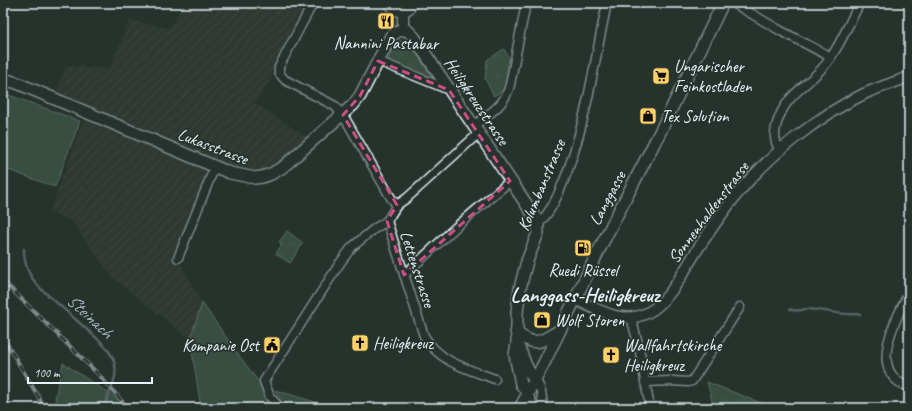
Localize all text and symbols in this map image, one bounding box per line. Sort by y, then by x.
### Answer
restaurant icon: Nannini Pastabar [376,11,396,31]
place label: Nannini Pastabar [334,33,440,54]
street label: Heiligkreuzstrasse [440,53,514,150]
place label: Ungarischer Feinkostladen [674,56,753,97]
supermarket icon: Ungarischer Feinkostladen [651,66,671,86]
shop icon: Tex Solution [638,106,658,126]
place label: Tex Solution [661,106,730,127]
street label: Lukasstrasse [175,123,252,170]
street label: Kolumbanstrasse [513,135,571,234]
street label: Sonnenhaldenstrasse [663,156,754,267]
street label: Langgasse [584,166,631,229]
street label: Lettenstrasse [395,228,440,311]
fuel station icon: Ruedi Rüssel [573,238,593,258]
place label: Ruedi Rüssel [548,260,621,281]
district label: Langgass-Heiligkreuz [511,282,662,308]
water label: Steinach [62,289,119,344]
shop icon: Wolf Storen [532,310,552,330]
place label: Wolf Storen [555,310,625,331]
church icon: Heiligkreuz [350,333,370,353]
place label: Heiligkreuz [373,333,435,354]
place label: Kompanie Ost [182,335,261,356]
public building icon: Kompanie Ost [262,335,282,355]
place label: Wallfahrtskirche Heiligkreuz [624,335,723,376]
church icon: Wallfahrtskirche Heiligkreuz [601,345,621,365]
scale bar [28,359,152,385]
text: 100 m [34,365,61,381]

